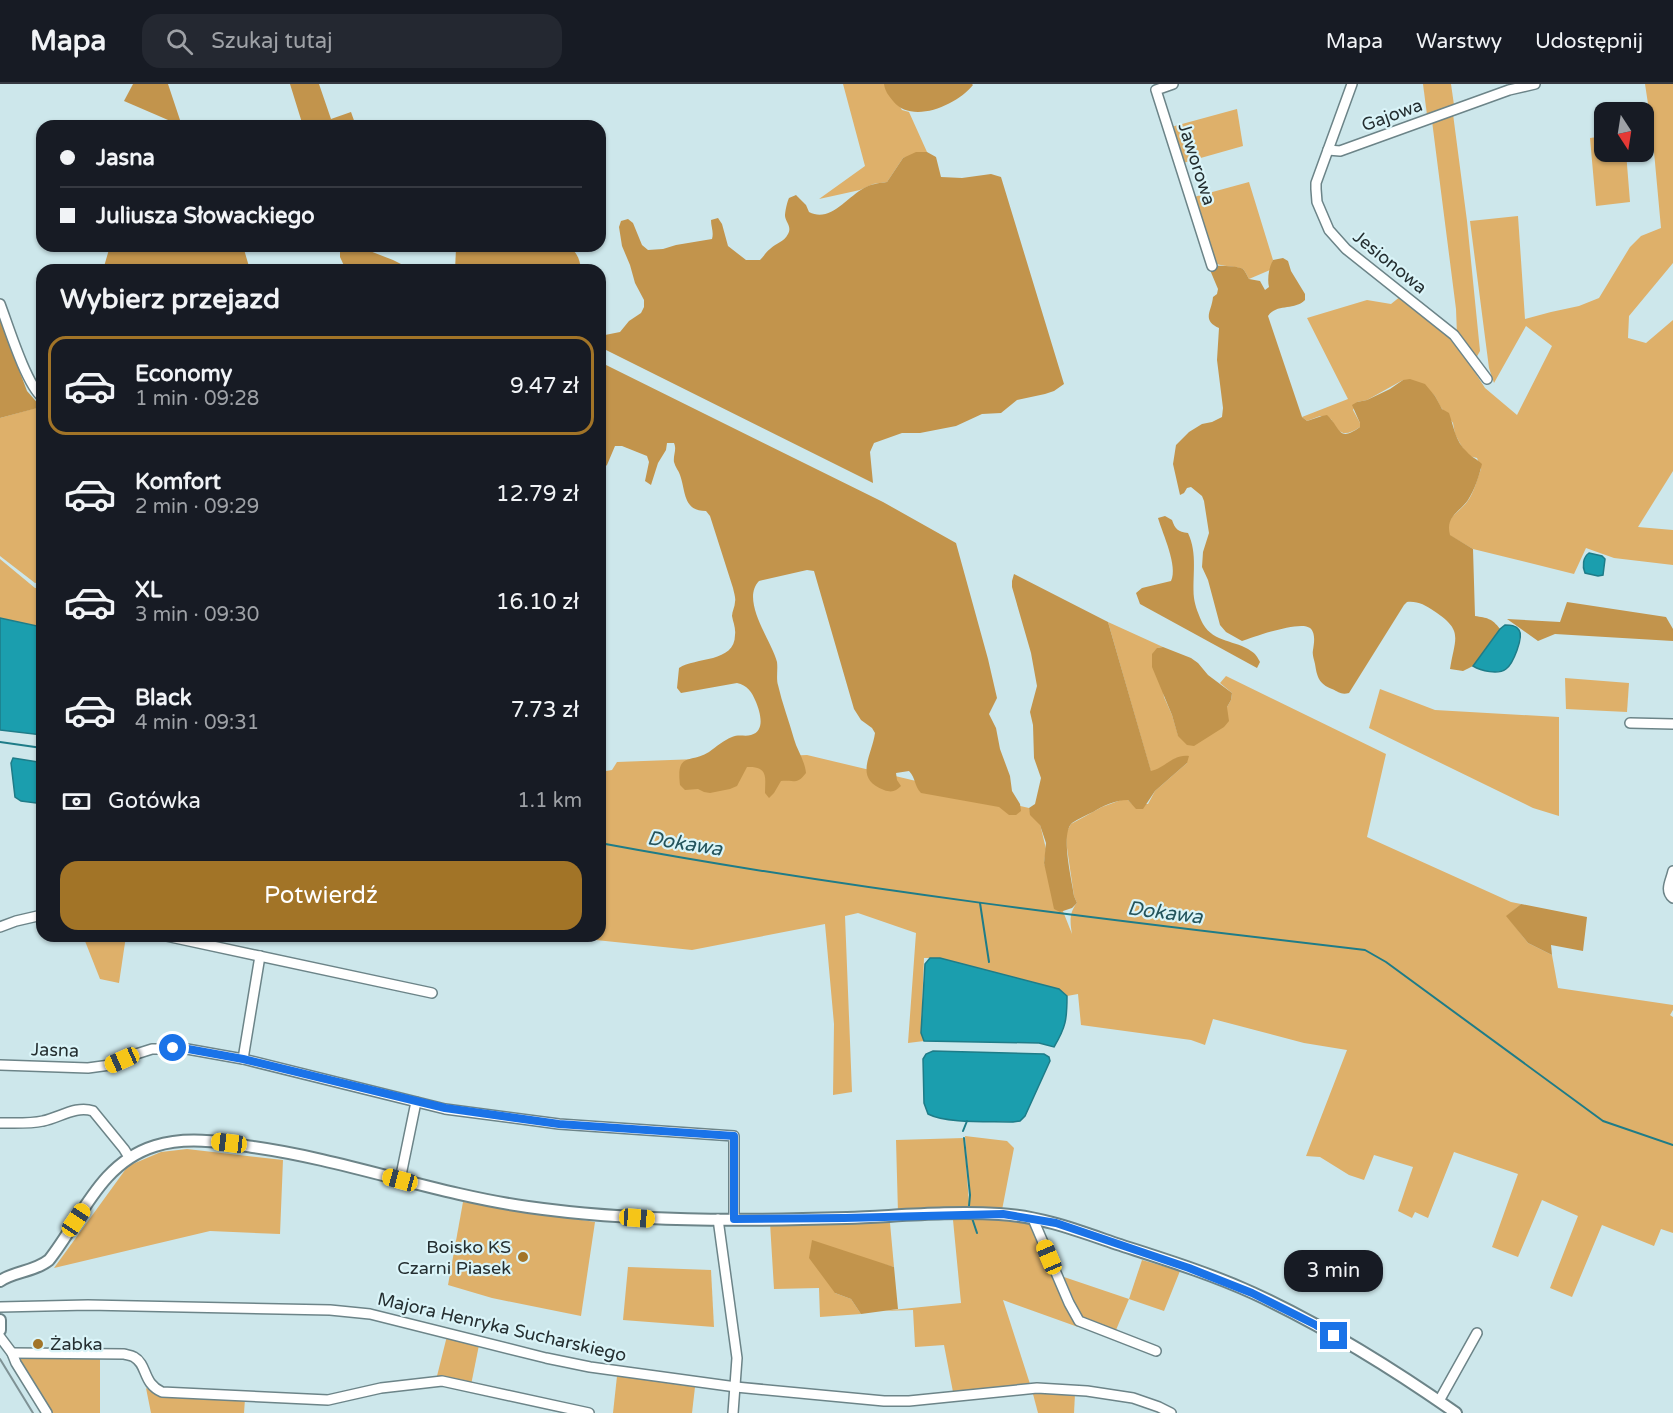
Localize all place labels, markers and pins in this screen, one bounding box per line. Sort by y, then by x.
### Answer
place label: Boisko KS Czarni Piasek [397,1236,511,1279]
marker: Boisko KS Czarni Piasek [516,1250,530,1264]
place label: Żabka [50,1333,103,1355]
marker: Żabka [31,1337,45,1351]

